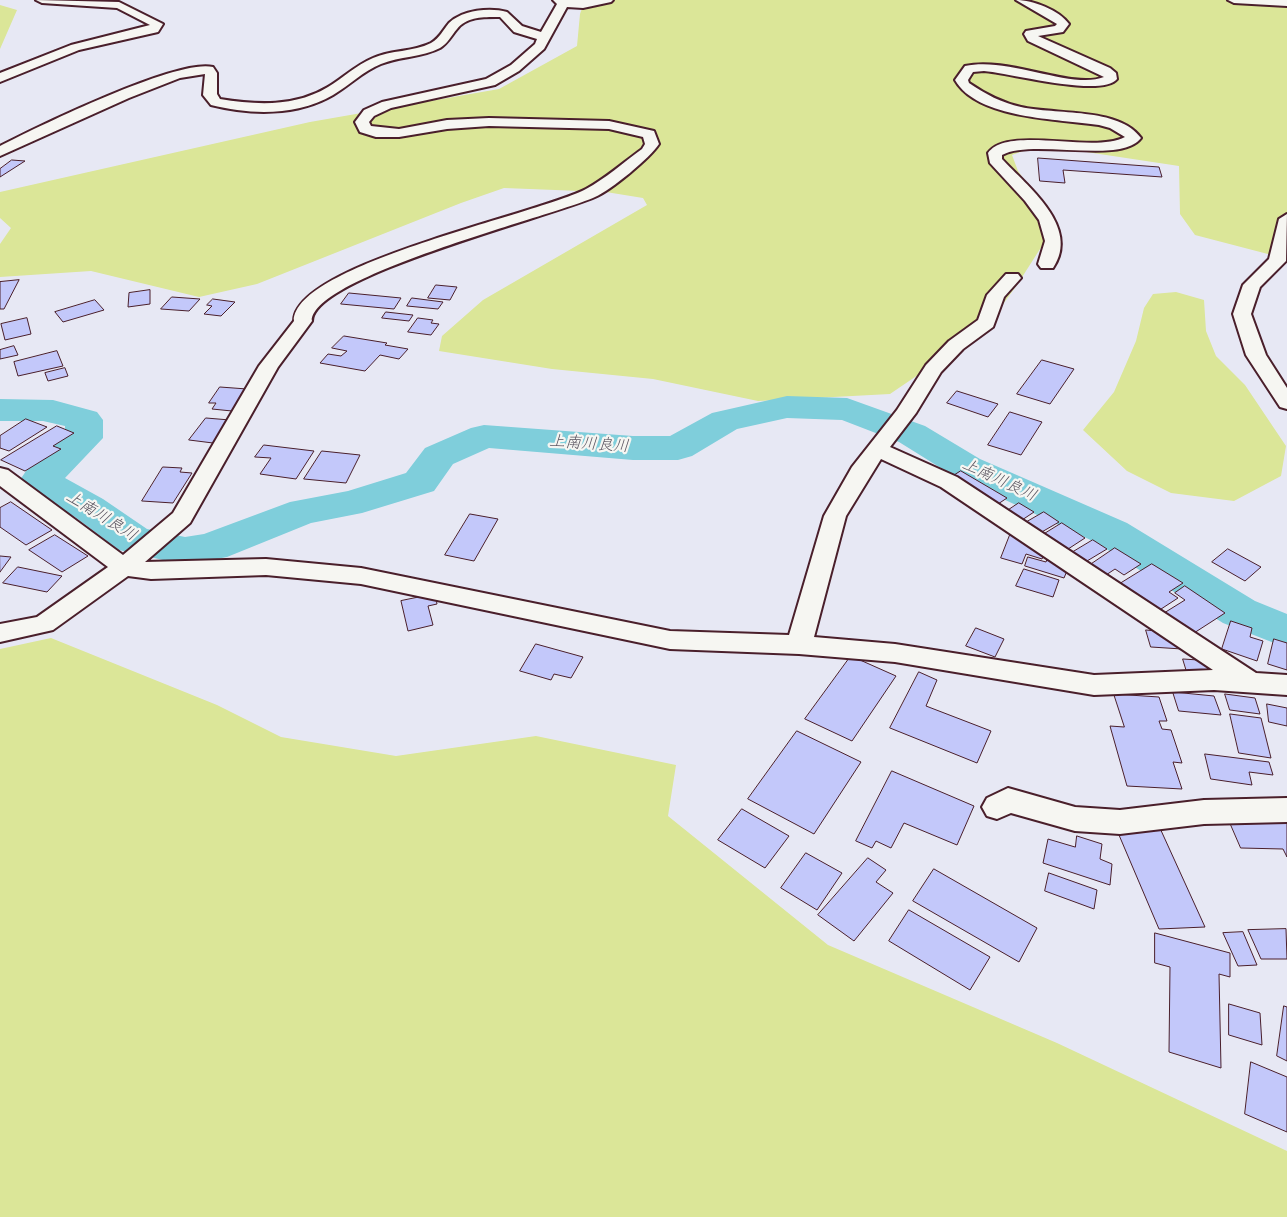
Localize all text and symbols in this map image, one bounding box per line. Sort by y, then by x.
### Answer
water label: 上南川良川 [548,433,630,457]
water label: 上南川良川 [959,455,1039,507]
water label: 上南川良川 [62,488,140,546]

